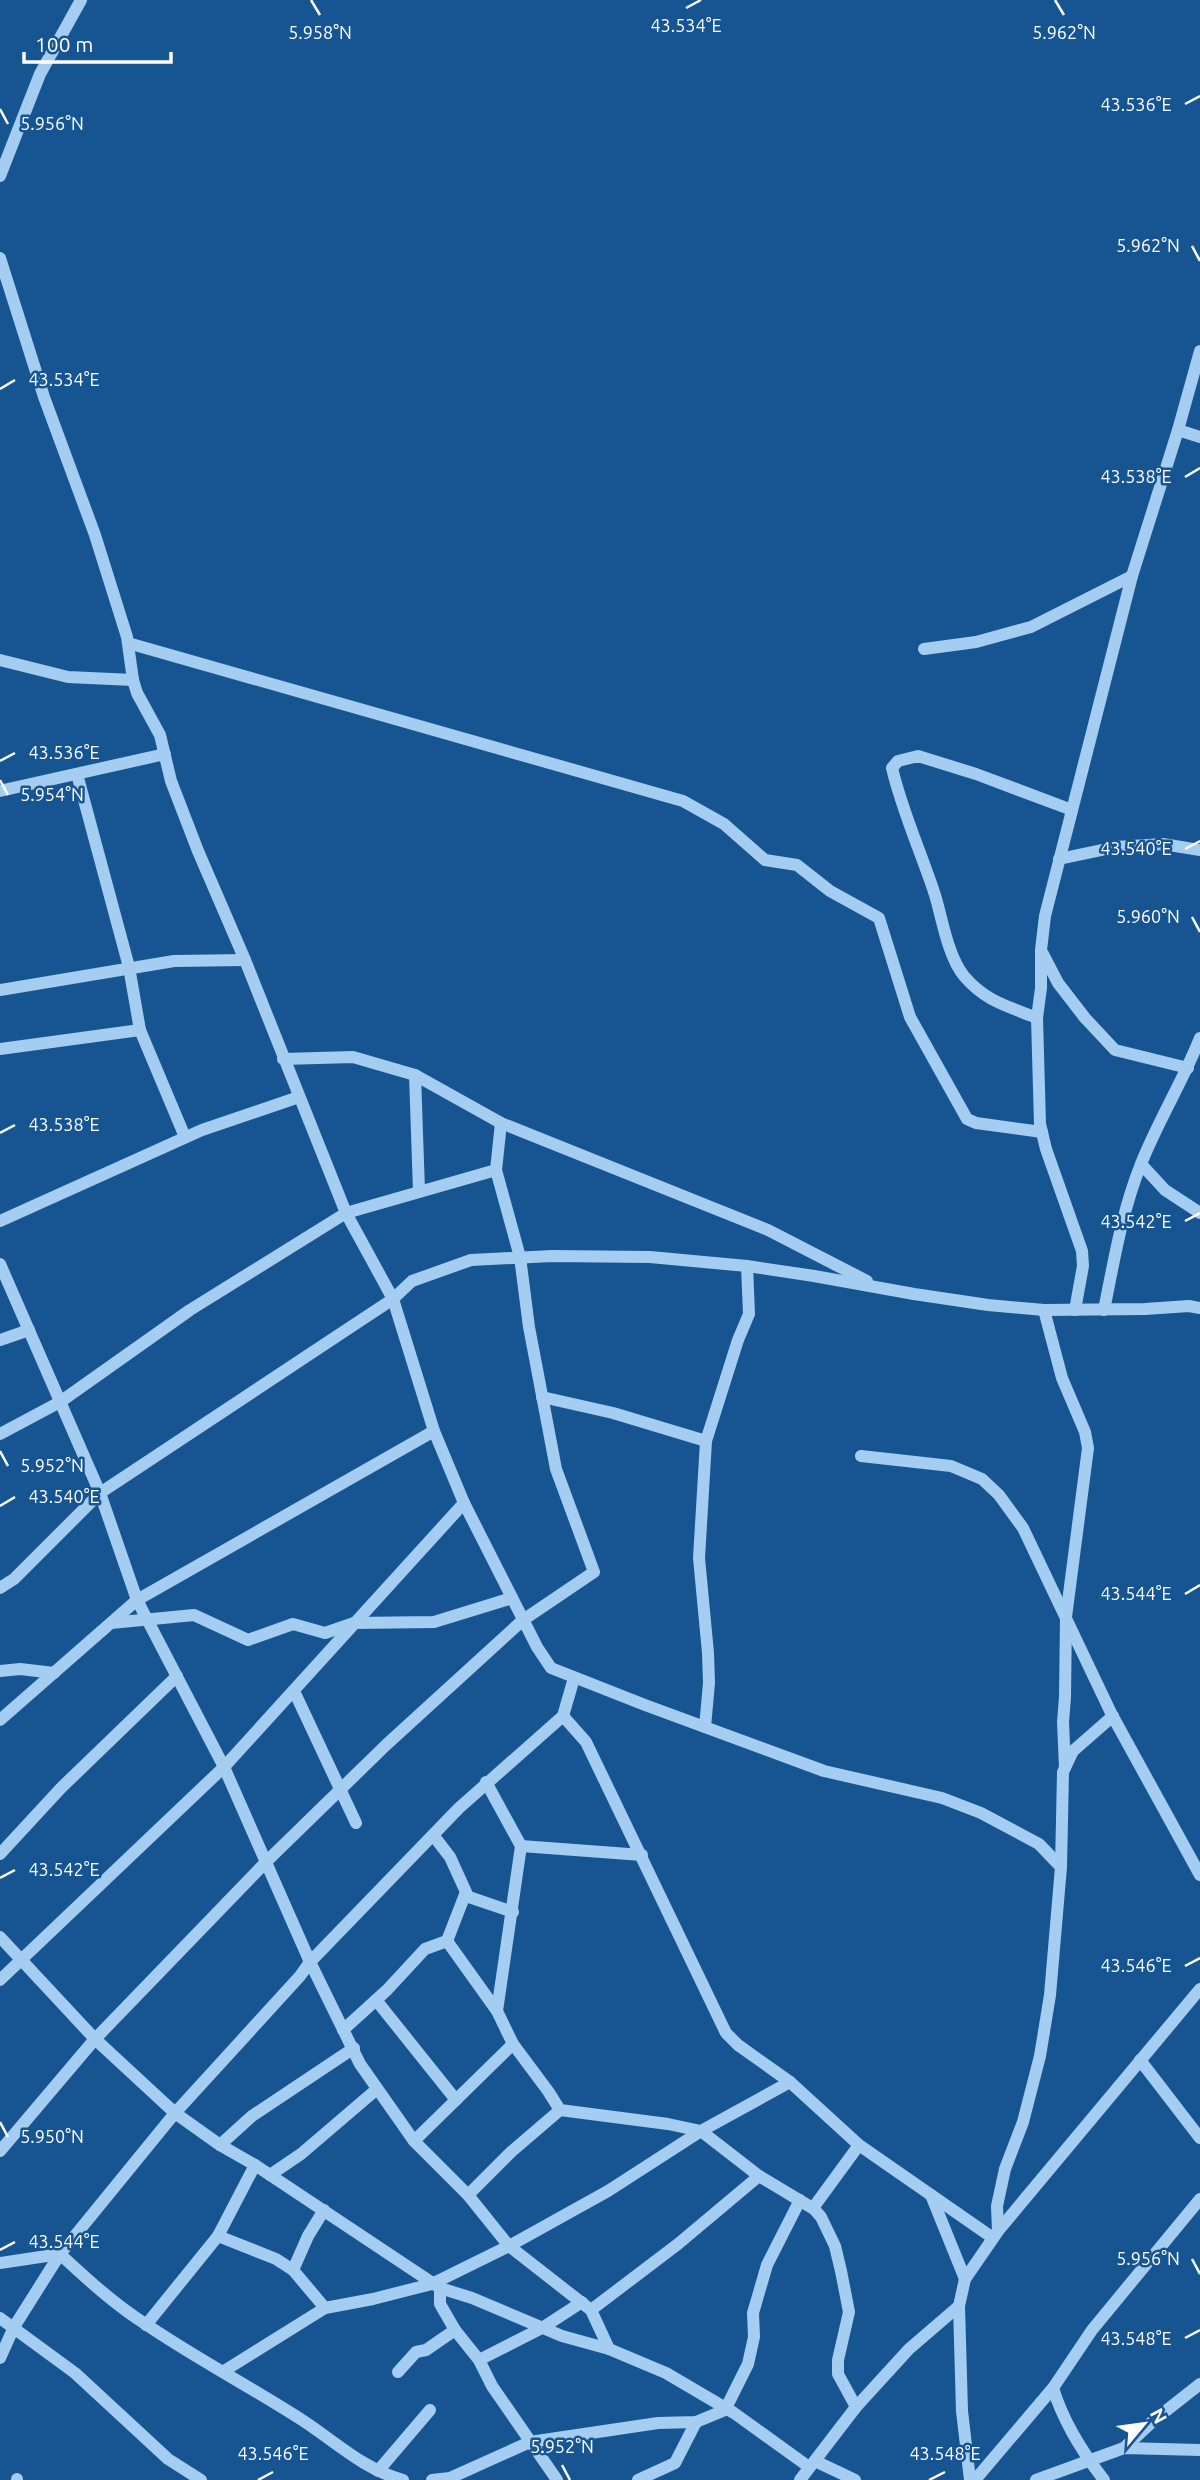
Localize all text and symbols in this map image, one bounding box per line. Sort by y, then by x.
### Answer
text: 43.534°E [650,15,722,35]
scale bar [24,21,172,65]
text: 5.958°N [288,22,352,42]
text: 5.962°N [1032,22,1096,42]
text: 100 m [35,32,93,56]
text: 43.536°E [1100,94,1172,114]
text: 5.956°N [20,113,84,133]
text: 5.962°N [1116,235,1180,255]
text: 43.534°E [28,369,100,389]
text: 43.538°E [1100,466,1172,486]
text: 43.536°E [28,742,100,762]
text: 5.954°N [20,784,84,804]
text: 43.540°E [1100,838,1172,858]
text: 5.960°N [1116,906,1180,926]
text: 43.538°E [28,1114,100,1134]
text: 43.542°E [1100,1211,1172,1231]
text: 5.952°N [20,1455,84,1475]
text: 43.540°E [28,1486,100,1506]
text: 43.544°E [1100,1583,1172,1603]
text: 43.542°E [28,1859,100,1879]
text: 43.546°E [1100,1955,1172,1975]
text: 5.950°N [20,2126,84,2146]
text: 43.544°E [28,2231,100,2251]
text: 5.956°N [1116,2248,1180,2268]
text: 43.548°E [1100,2328,1172,2348]
north arrow [1109,2389,1179,2459]
text: N [1146,2404,1172,2427]
text: 5.952°N [530,2436,594,2456]
text: 43.546°E [237,2443,309,2463]
text: 43.548°E [909,2443,981,2463]

